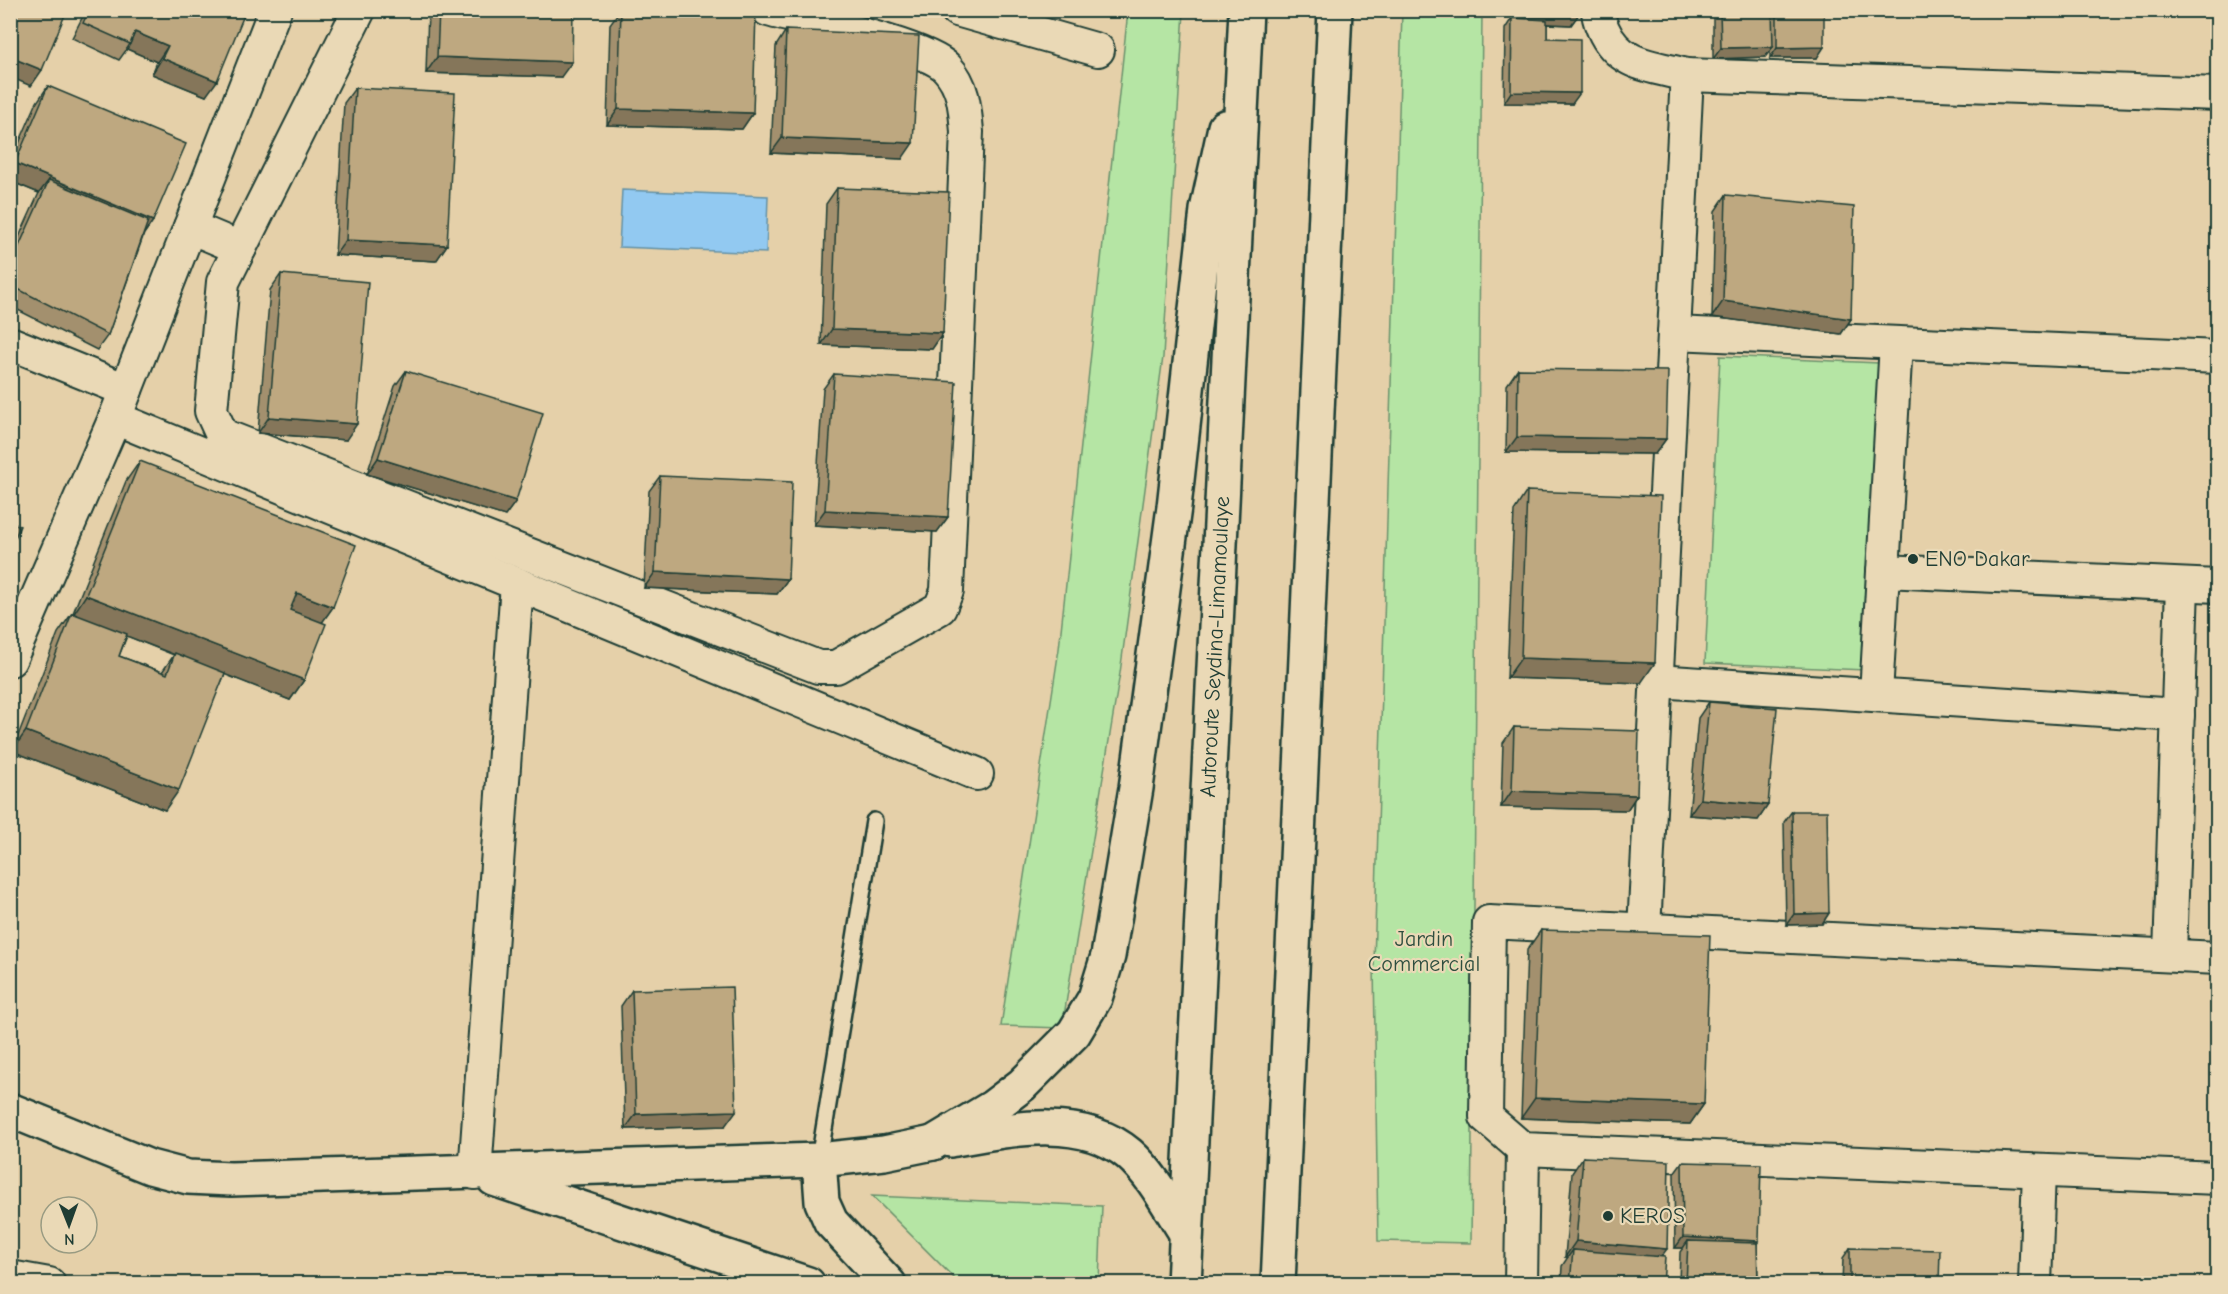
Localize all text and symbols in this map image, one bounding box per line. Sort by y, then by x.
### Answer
street label: Autoroute Seydina-Limamoulaye [1195,495,1235,798]
place label: ENO Dakar [1925,546,2030,572]
marker: ENO Dakar [1906,552,1920,566]
park label: Jardin Commercial [1368,926,1480,977]
north arrow [39,1195,99,1255]
place label: KEROS [1620,1203,1685,1229]
marker: KEROS [1601,1209,1615,1223]
text: N [64,1230,75,1248]

